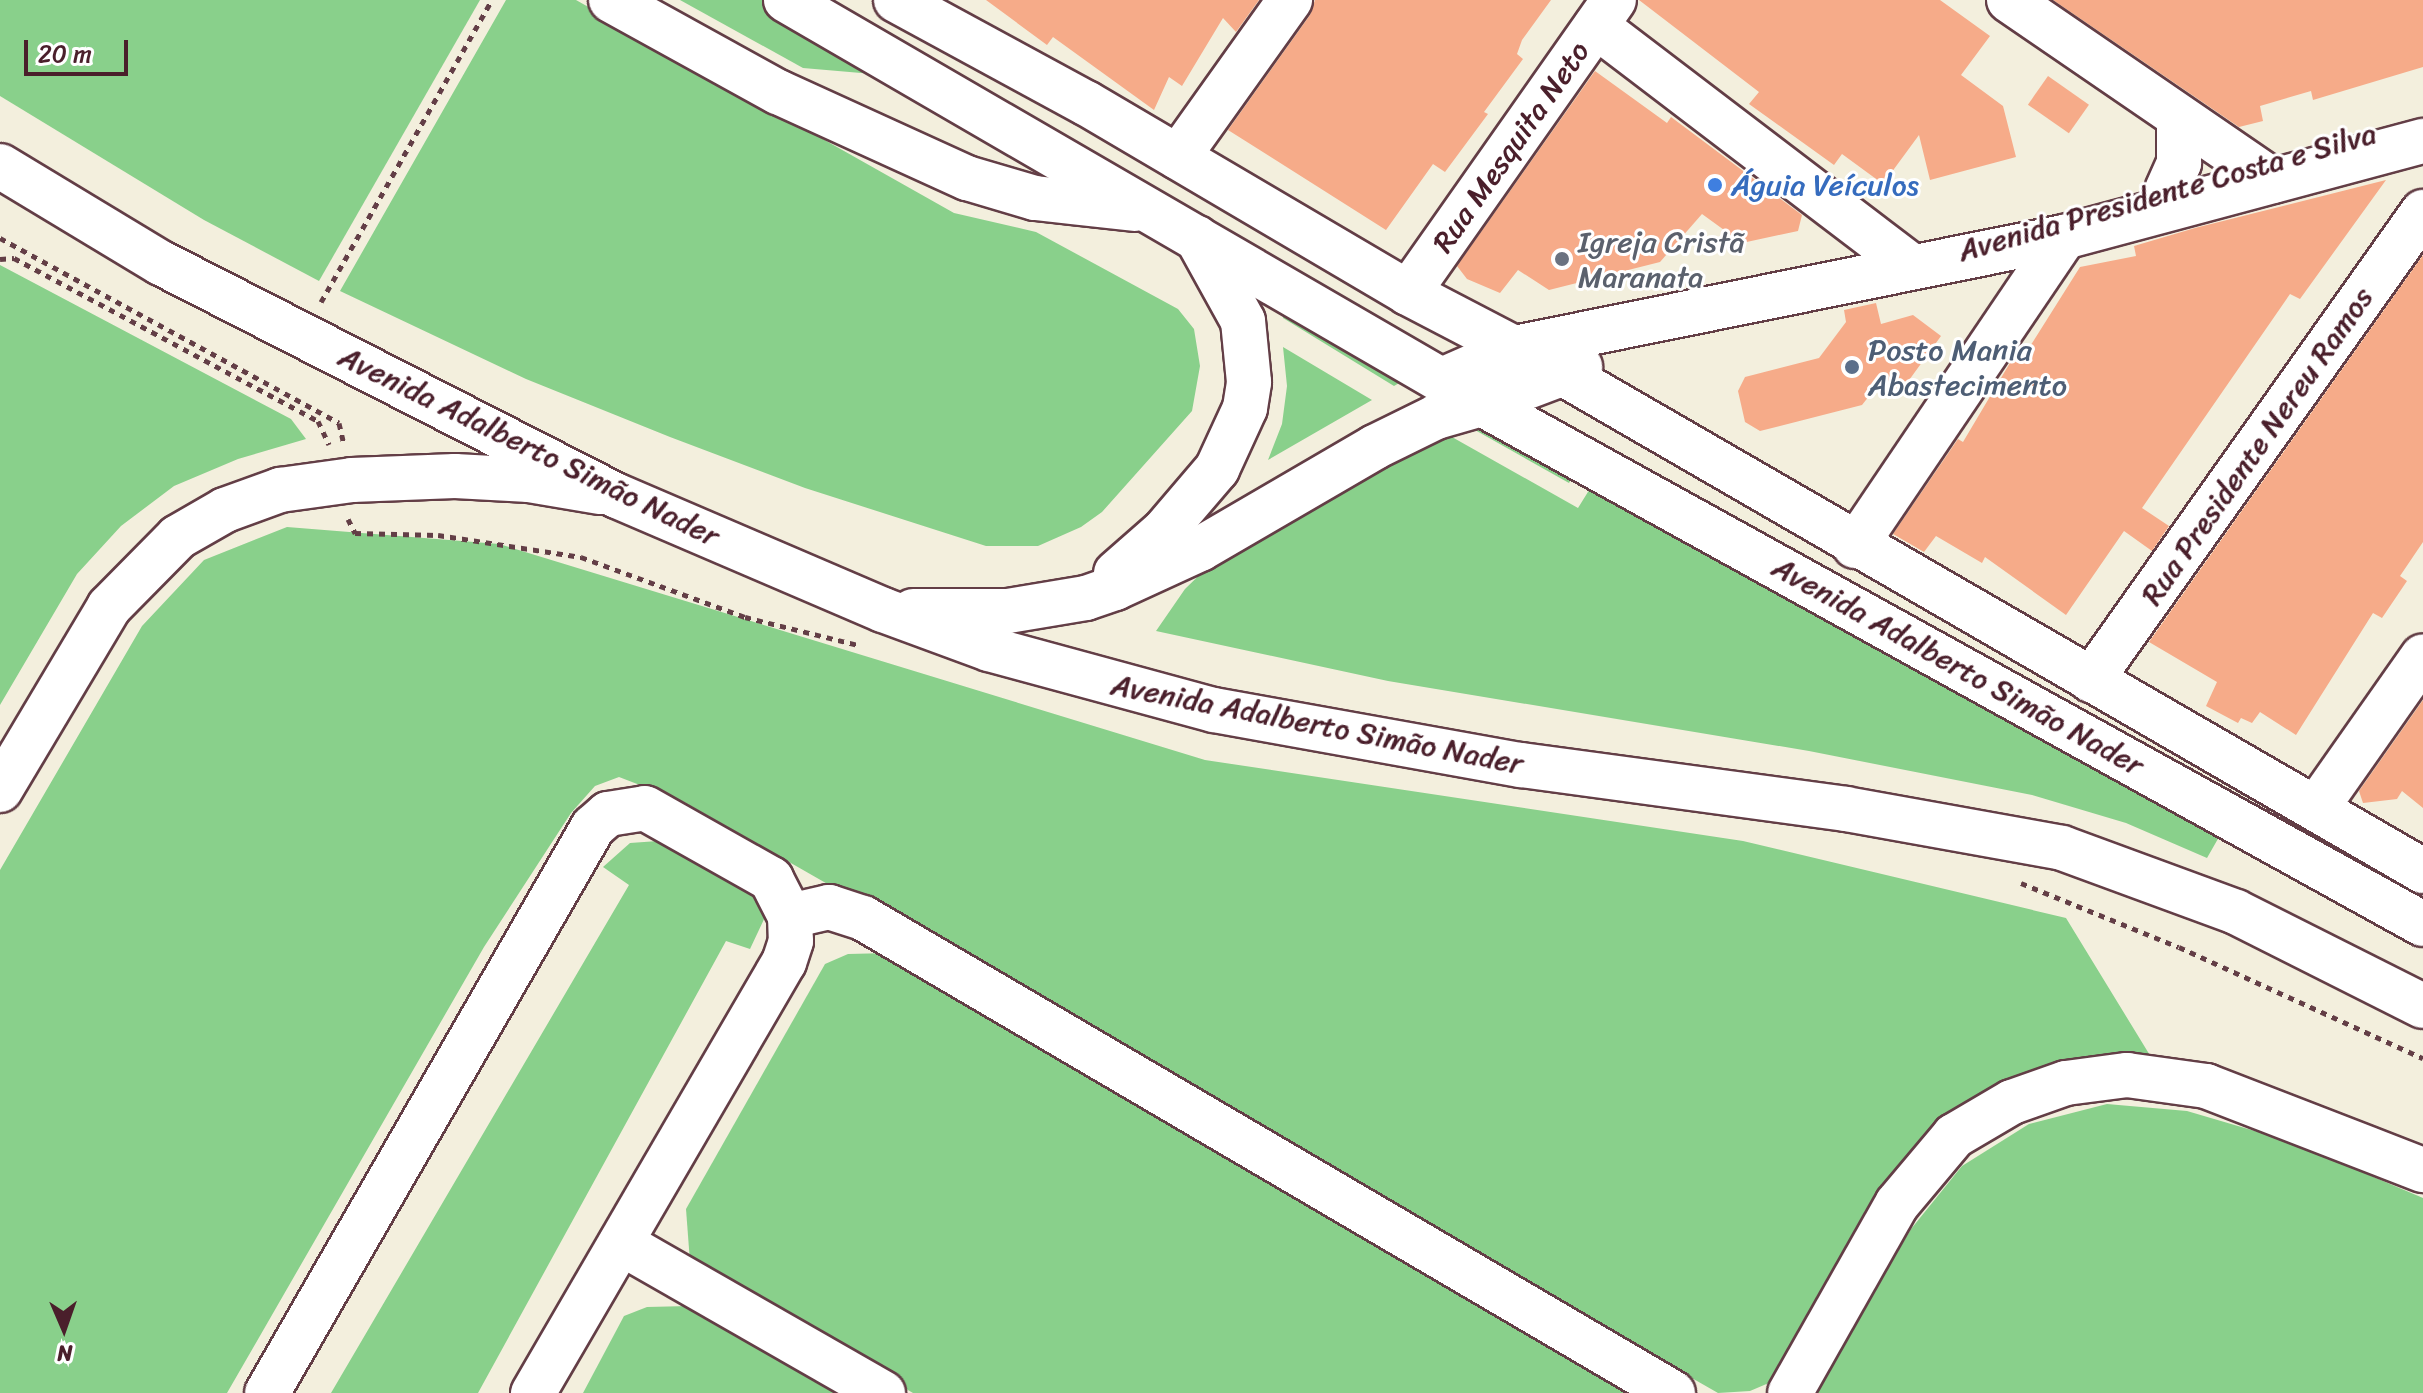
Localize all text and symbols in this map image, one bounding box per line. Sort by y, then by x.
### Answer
scale bar [28,24,132,74]
text: 20 m [38,33,92,75]
street label: Rua Mesquita Neto [1425,35,1597,259]
street label: Avenida Presidente Costa e Silva [1953,115,2381,269]
place label: Águia Veículos [1731,167,1919,203]
marker: Águia Veículos [1706,176,1724,194]
place label: Igreja Cristã Maranata [1578,224,1745,294]
marker: Igreja Cristã Maranata [1553,250,1571,268]
street label: Rua Presidente Nereu Ramos [2133,280,2381,612]
place label: Posto Mania Abastecimento [1868,332,2067,402]
street label: Avenida Adalberto Simão Nader [333,338,725,554]
marker: Posto Mania Abastecimento [1843,358,1861,376]
street label: Avenida Adalberto Simão Nader [1766,549,2150,783]
street label: Avenida Adalberto Simão Nader [1108,666,1526,782]
north arrow [24,1289,104,1369]
text: N [57,1334,73,1373]

